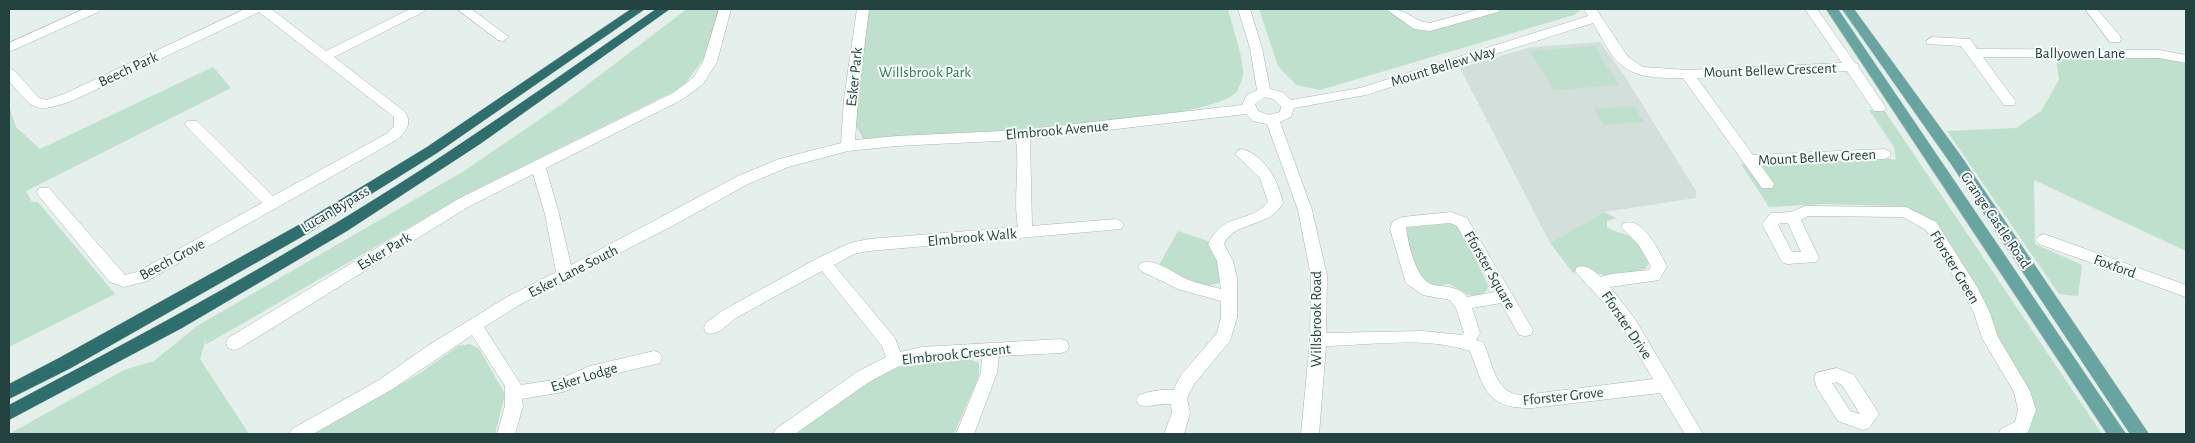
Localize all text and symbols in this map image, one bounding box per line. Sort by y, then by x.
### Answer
street label: Mount Bellew Way [1389,43,1498,90]
street label: Ballyowen Lane [2035,46,2125,61]
street label: Esker Park [844,47,865,107]
street label: Beech Park [96,49,160,90]
street label: Mount Bellew Crescent [1703,61,1837,80]
park label: Willsbrook Park [879,65,971,80]
street label: Elmbrook Avenue [1005,119,1109,142]
street label: Mount Bellew Green [1758,147,1876,168]
street label: Grange Castle Road [1958,169,2033,271]
street label: Lucan Bypass [299,183,372,236]
street label: Elmbrook Walk [927,226,1017,249]
street label: Fforster Square [1461,228,1518,312]
street label: Fforster Green [1927,228,1982,306]
street label: Esker Park [355,230,414,273]
street label: Beech Grove [137,236,207,283]
street label: Esker Lane South [526,242,620,300]
street label: Foxford [2092,252,2138,281]
street label: Willsbrook Road [1309,271,1324,367]
street label: Fforster Drive [1598,289,1655,362]
street label: Elmbrook Crescent [901,341,1011,368]
street label: Esker Lodge [549,360,619,395]
street label: Fforster Grove [1522,385,1604,408]

